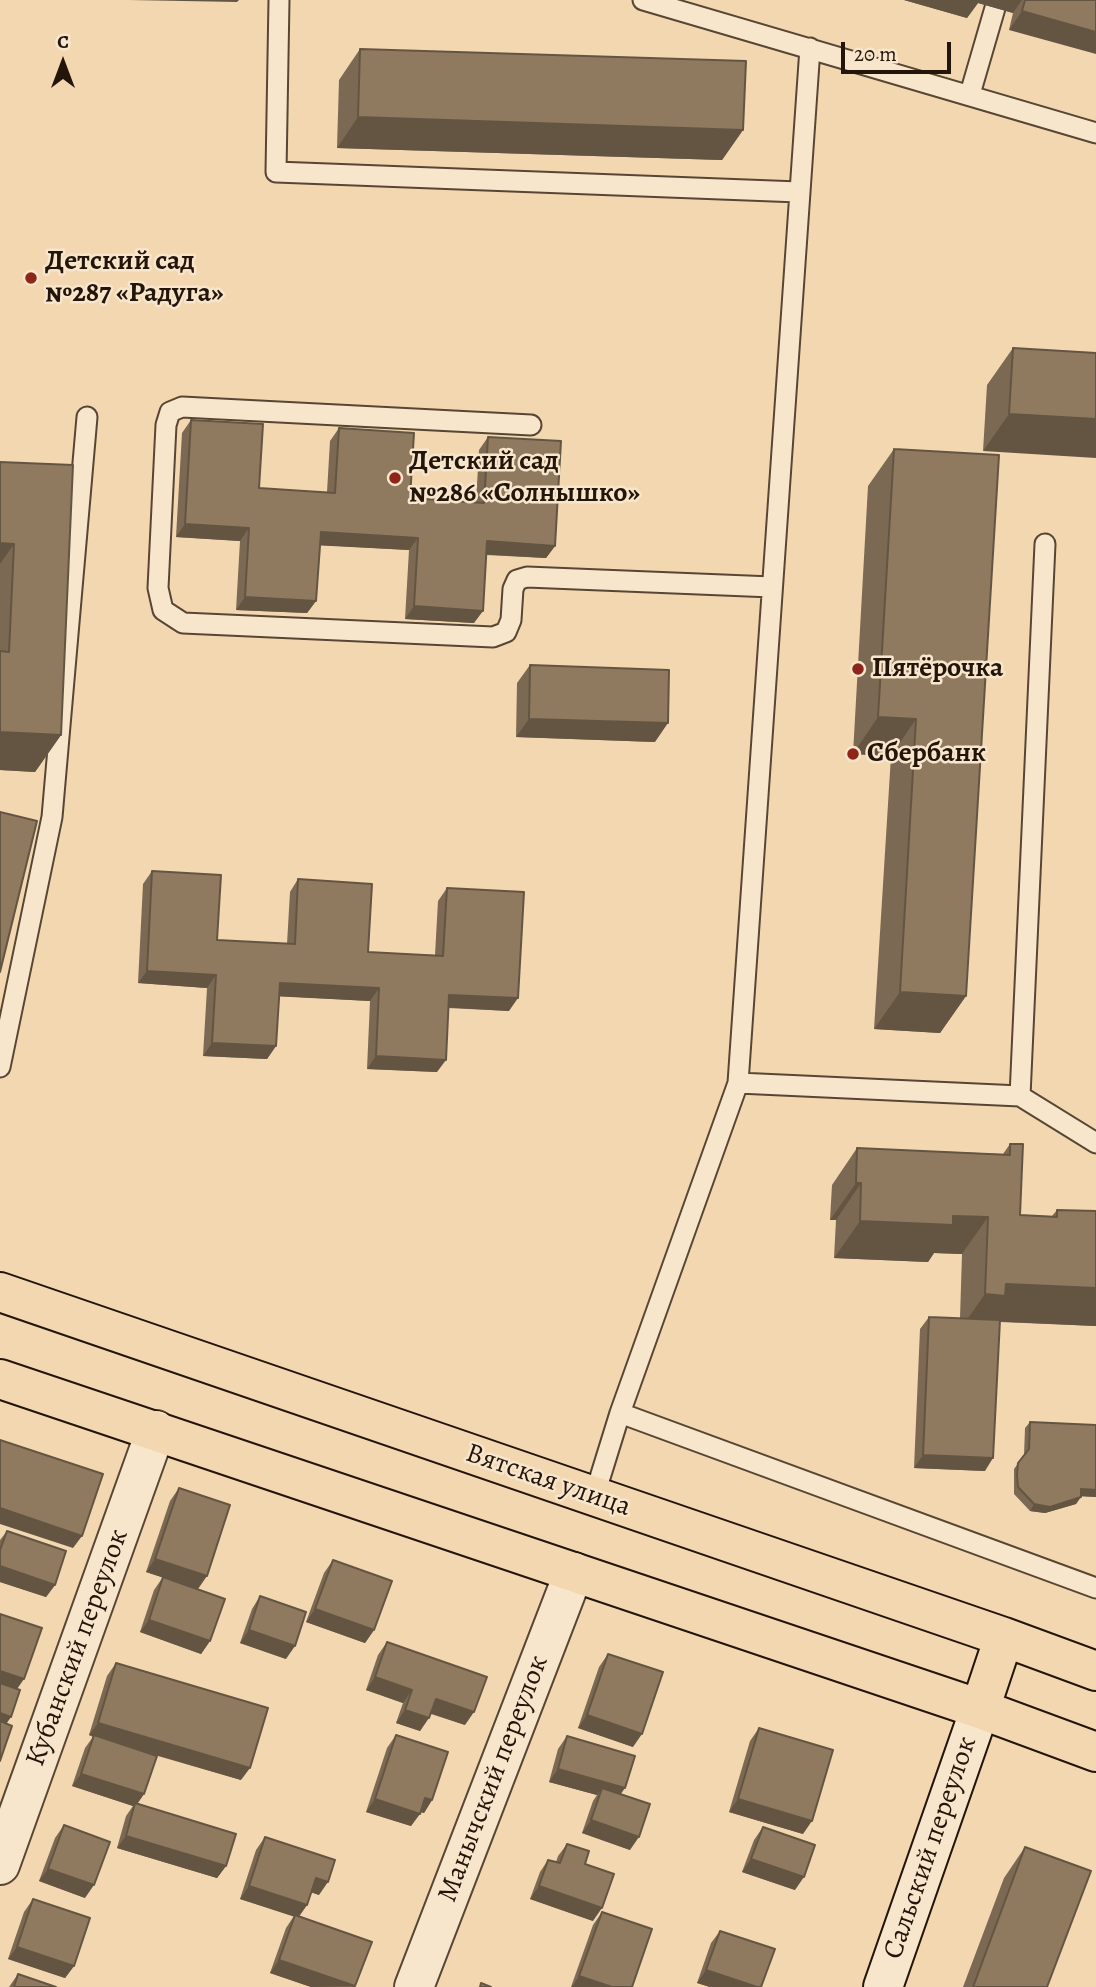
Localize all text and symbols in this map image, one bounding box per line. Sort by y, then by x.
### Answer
north arrow [28,28,98,98]
scale bar [844,28,954,72]
text: С [57,29,69,55]
text: 20 m [854,40,897,68]
place label: Детский сад №287 «Радуга» [45,245,224,311]
marker: Детский сад №287 «Радуга» [23,270,39,286]
place label: Детский сад №286 «Солнышко» [409,445,640,511]
marker: Детский сад №286 «Солнышко» [387,470,403,486]
place label: Пятёрочка [872,652,1003,686]
marker: Пятёрочка [850,661,866,677]
place label: Сбербанк [867,737,986,771]
marker: Сбербанк [845,746,861,762]
street label: Вятская улица [461,1437,635,1525]
street label: Кубанский переулок [19,1525,137,1771]
street label: Манычский переулок [432,1651,556,1907]
street label: Сальский переулок [877,1732,985,1964]

